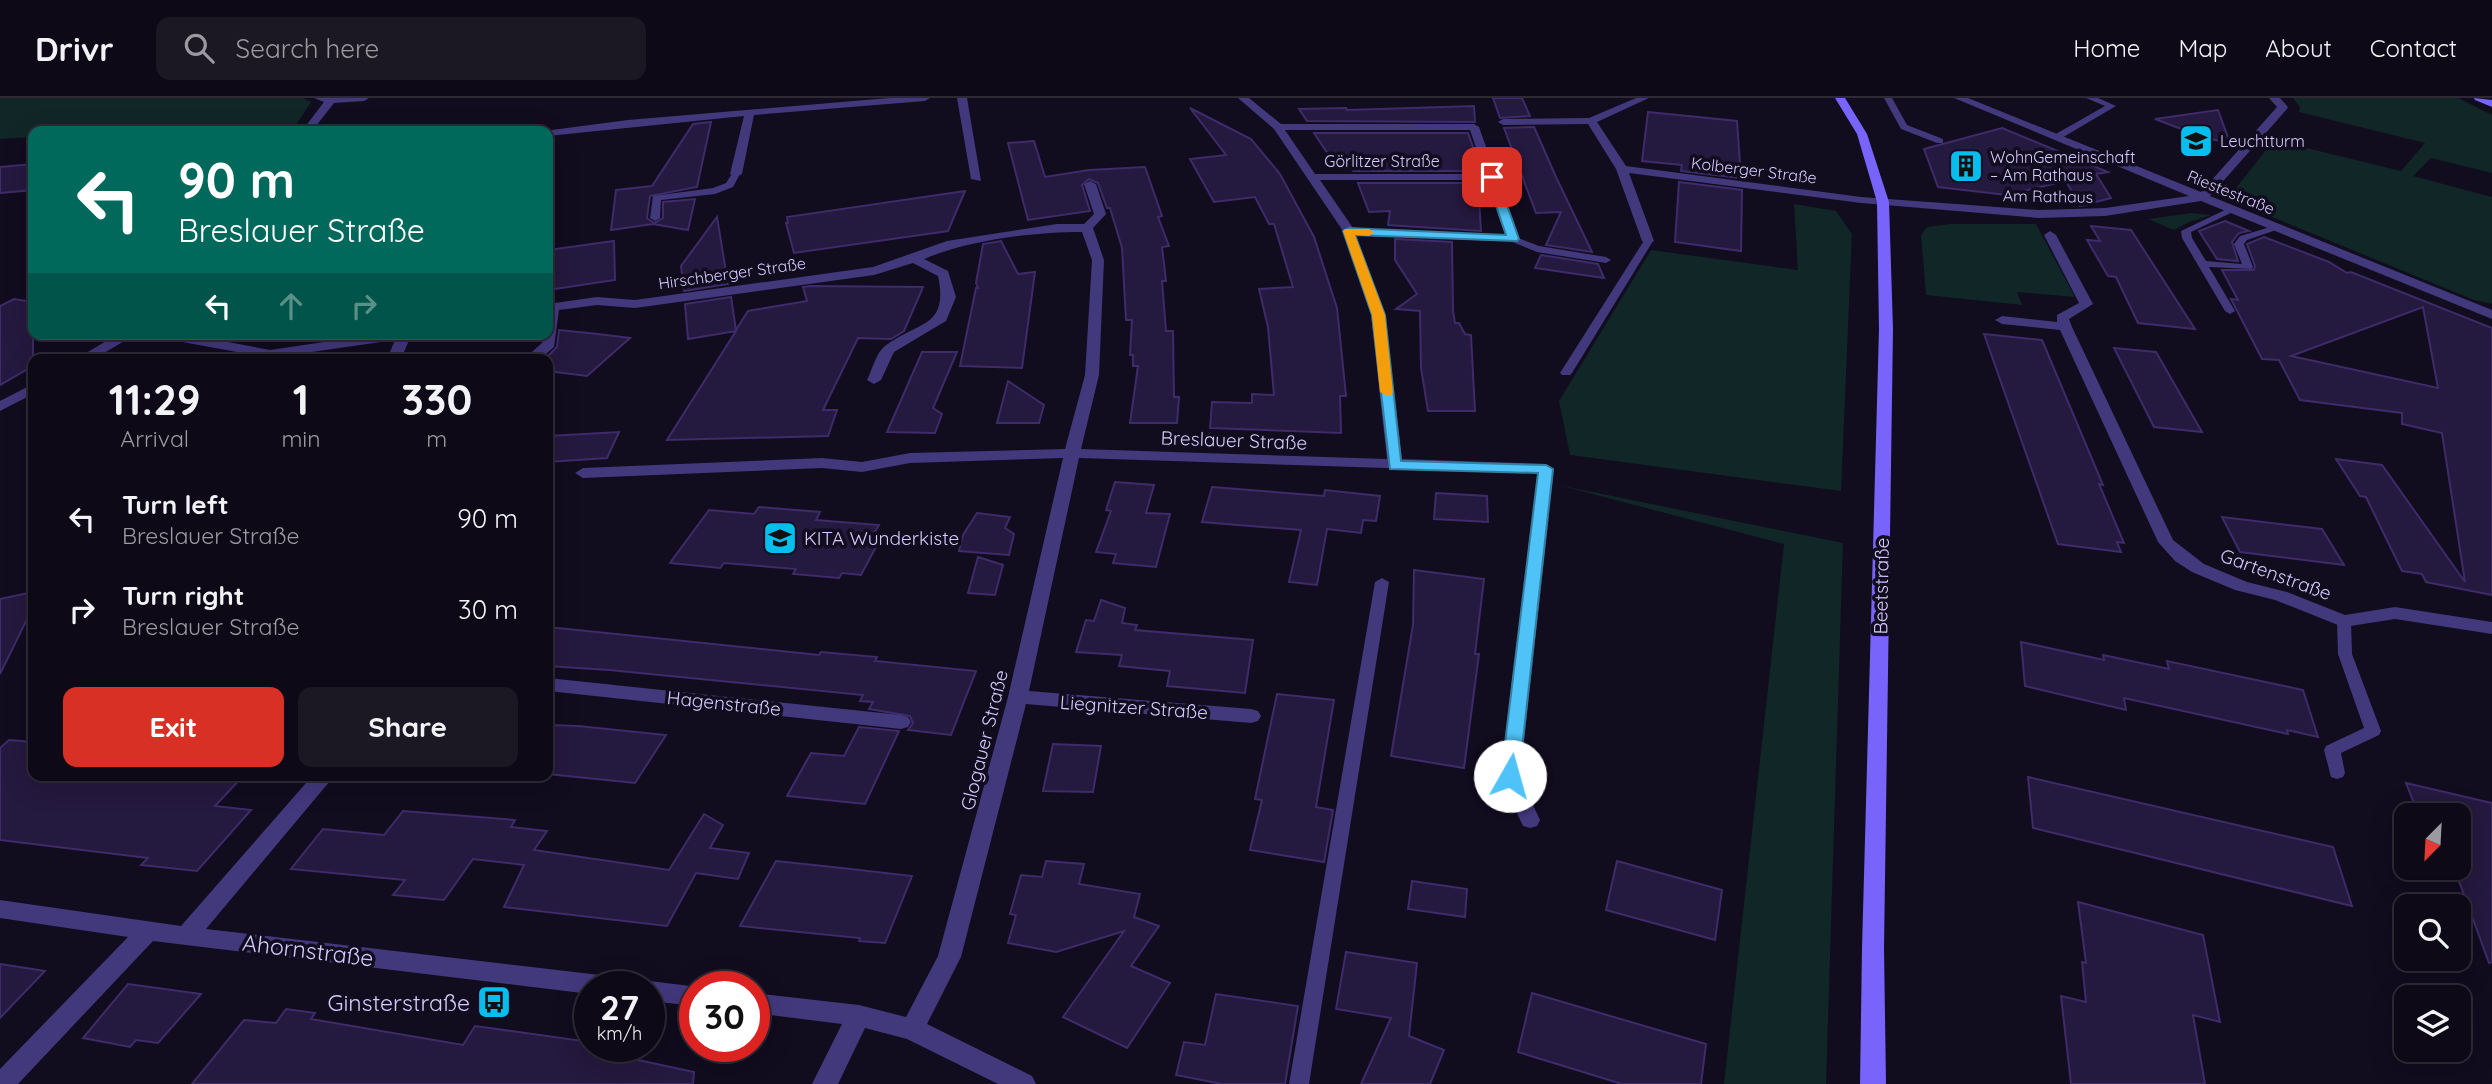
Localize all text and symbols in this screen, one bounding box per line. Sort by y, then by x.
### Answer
search box [156,17,646,80]
text: Drivr [35,28,114,69]
icon: search [180,29,218,67]
text: Search here [236,32,379,65]
text: Home [2073,33,2140,63]
text: Map [2178,33,2227,63]
text: About [2265,33,2332,63]
text: Contact [2370,33,2457,63]
school or university icon: Leuchtturm [2177,122,2215,160]
place label: Leuchtturm [2220,131,2305,151]
pin [1462,147,1522,207]
building icon: WohnGemeinschaft – Am Rathaus [1947,147,1985,185]
place label: WohnGemeinschaft – Am Rathaus [1990,147,2136,185]
text: 90 m [178,149,295,210]
street label: Görlitzer Straße [1324,151,1440,171]
street label: Kolberger Straße [1690,152,1818,188]
icon: left [63,154,154,245]
icon: arrive [1473,158,1511,196]
street label: Riestestraße [2184,165,2278,219]
street label: Am Rathaus [2003,185,2093,207]
text: Breslauer Straße [178,210,425,250]
street label: Hirschberger Straße [657,253,807,293]
icon: left [199,287,237,325]
icon: ahead [272,287,310,325]
icon: right [345,287,383,325]
text: 11:29 [109,373,201,426]
text: 1 [293,373,309,426]
text: 330 [401,373,472,426]
text: Arrival [120,424,189,453]
text: min [281,424,321,453]
text: m [426,424,447,453]
street label: Breslauer Straße [1160,425,1308,455]
text: Turn left [122,488,229,521]
icon: left [63,500,101,538]
text: 90 m [457,502,518,535]
school or university icon: KITA Wunderkiste [761,519,799,557]
text: Breslauer Straße [122,521,300,550]
place label: KITA Wunderkiste [804,526,959,550]
street label: Beetstraße [1868,537,1894,635]
street label: Gartenstraße [2217,543,2335,605]
text: Turn right [122,579,244,612]
icon: right [63,591,101,629]
text: 30 m [458,593,518,626]
text: Breslauer Straße [122,612,300,641]
street label: Glogauer Straße [955,667,1013,813]
street label: Hagenstraße [666,685,782,721]
button: Exit [63,687,284,767]
button: Share [298,687,518,767]
street label: Liegnitzer Straße [1059,690,1209,724]
position arrow [1473,739,1547,813]
north arrow [2394,803,2471,880]
map controls [2394,803,2471,1062]
button: search [2394,894,2471,971]
street label: Ahornstraße [241,928,375,972]
speed limit sign: 30 [679,971,770,1062]
bus stop icon: Ginsterstraße [475,983,513,1021]
text: 27 [600,985,639,1029]
button: layers [2394,985,2471,1062]
place label: Ginsterstraße [327,988,470,1017]
text: km/h [597,1022,642,1045]

